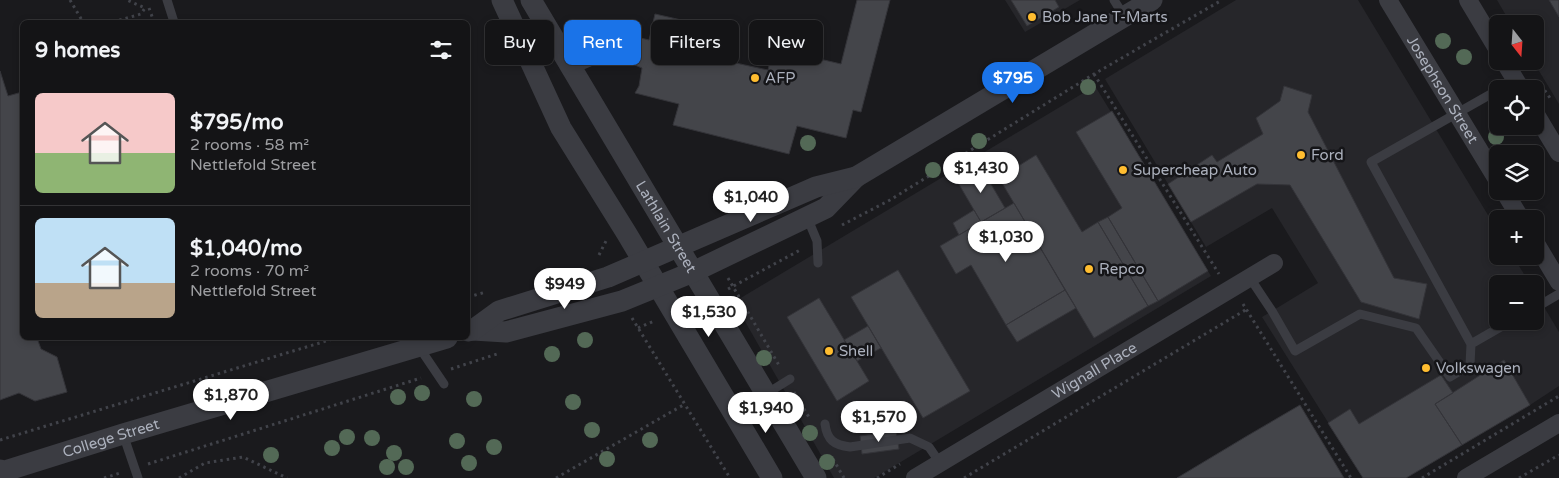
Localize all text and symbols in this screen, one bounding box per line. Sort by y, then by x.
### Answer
place label: Bob Jane T-Marts [1042,8,1168,26]
marker: Bob Jane T-Marts [1026,11,1038,23]
north arrow [1489,15,1544,70]
map controls [1489,15,1544,330]
chip: Buy [485,20,554,65]
chip: Rent [564,20,641,65]
chip: Filters [651,20,739,65]
chip: New [749,20,823,65]
street label: Josephson Street [1403,33,1482,147]
icon: filters [427,36,455,64]
text: 9 homes [35,38,120,63]
pin: $795 [983,62,1043,104]
text: $795 [993,68,1033,88]
place label: AFP [765,69,795,87]
marker: AFP [749,72,761,84]
button: locate [1489,80,1544,135]
text: $795/mo [190,110,284,135]
icon: home [75,113,135,173]
text: 2 rooms · 58 m² [190,135,309,155]
button: layers [1489,145,1544,200]
place label: Ford [1311,146,1344,164]
marker: Ford [1295,149,1307,161]
pin: $1,430 [940,152,1022,194]
text: Nettlefold Street [190,155,316,175]
text: $1,430 [954,158,1008,178]
place label: Supercheap Auto [1133,161,1257,179]
marker: Supercheap Auto [1117,164,1129,176]
street label: Lathlain Street [632,178,701,276]
pin: $1,040 [710,180,792,223]
text: $1,040 [724,187,778,207]
button: + [1489,210,1544,265]
pin: $1,030 [965,220,1047,263]
text: $1,030 [979,227,1033,247]
text: $1,040/mo [190,236,302,261]
icon: home [75,238,135,298]
place label: Repco [1099,260,1145,278]
text: 2 rooms · 70 m² [190,261,309,281]
marker: Repco [1083,263,1095,275]
pin: $949 [535,268,595,310]
text: $949 [545,274,585,294]
button: − [1489,275,1544,330]
text: Nettlefold Street [190,281,316,301]
pin: $1,530 [668,296,750,338]
text: $1,530 [682,302,736,322]
street label: Wignall Place [1049,338,1140,403]
place label: Shell [839,342,873,360]
marker: Shell [823,345,835,357]
place label: Volkswagen [1436,359,1521,377]
marker: Volkswagen [1420,362,1432,374]
pin: $1,870 [190,378,272,421]
text: $1,870 [204,385,258,405]
pin: $1,940 [725,392,807,434]
text: $1,940 [739,398,793,418]
pin: $1,570 [838,400,920,443]
text: $1,570 [852,407,906,427]
street label: College Street [60,415,162,461]

